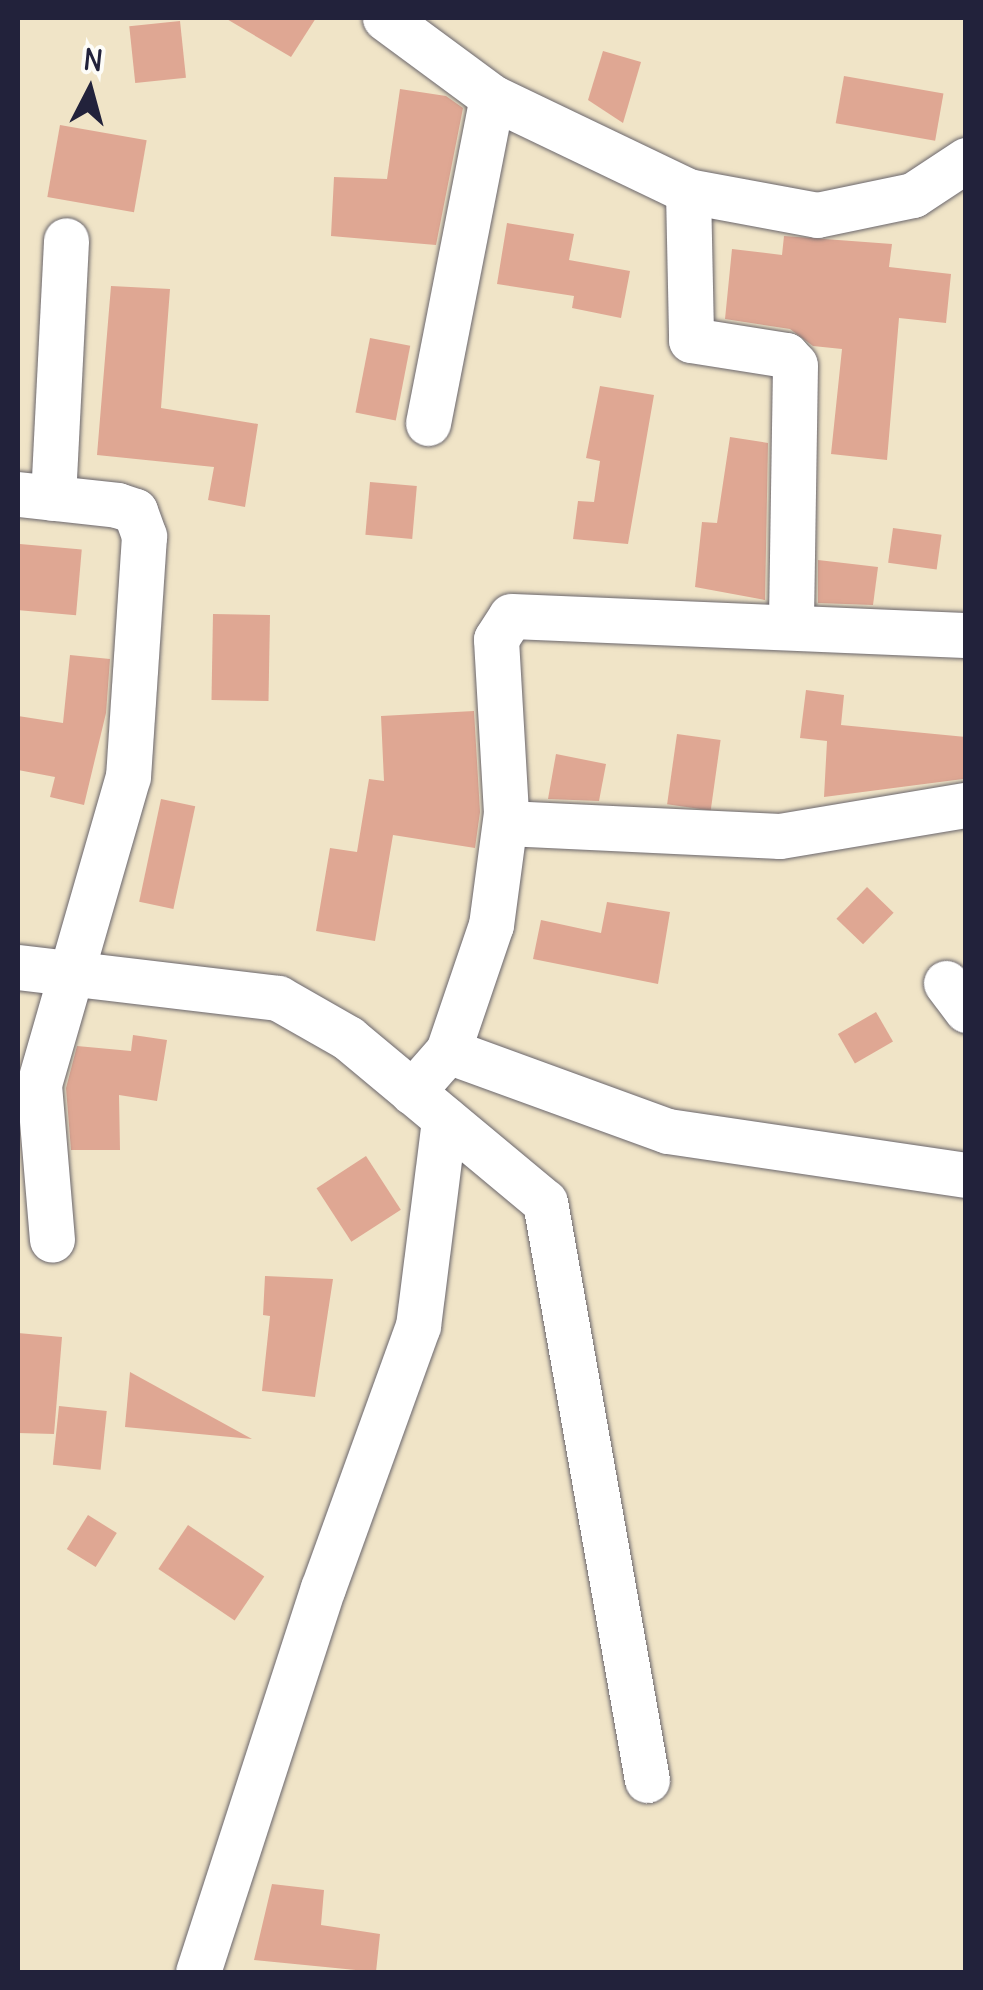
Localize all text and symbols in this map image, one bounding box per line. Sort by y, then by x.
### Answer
north arrow [40,40,140,140]
text: N [82,41,105,79]

